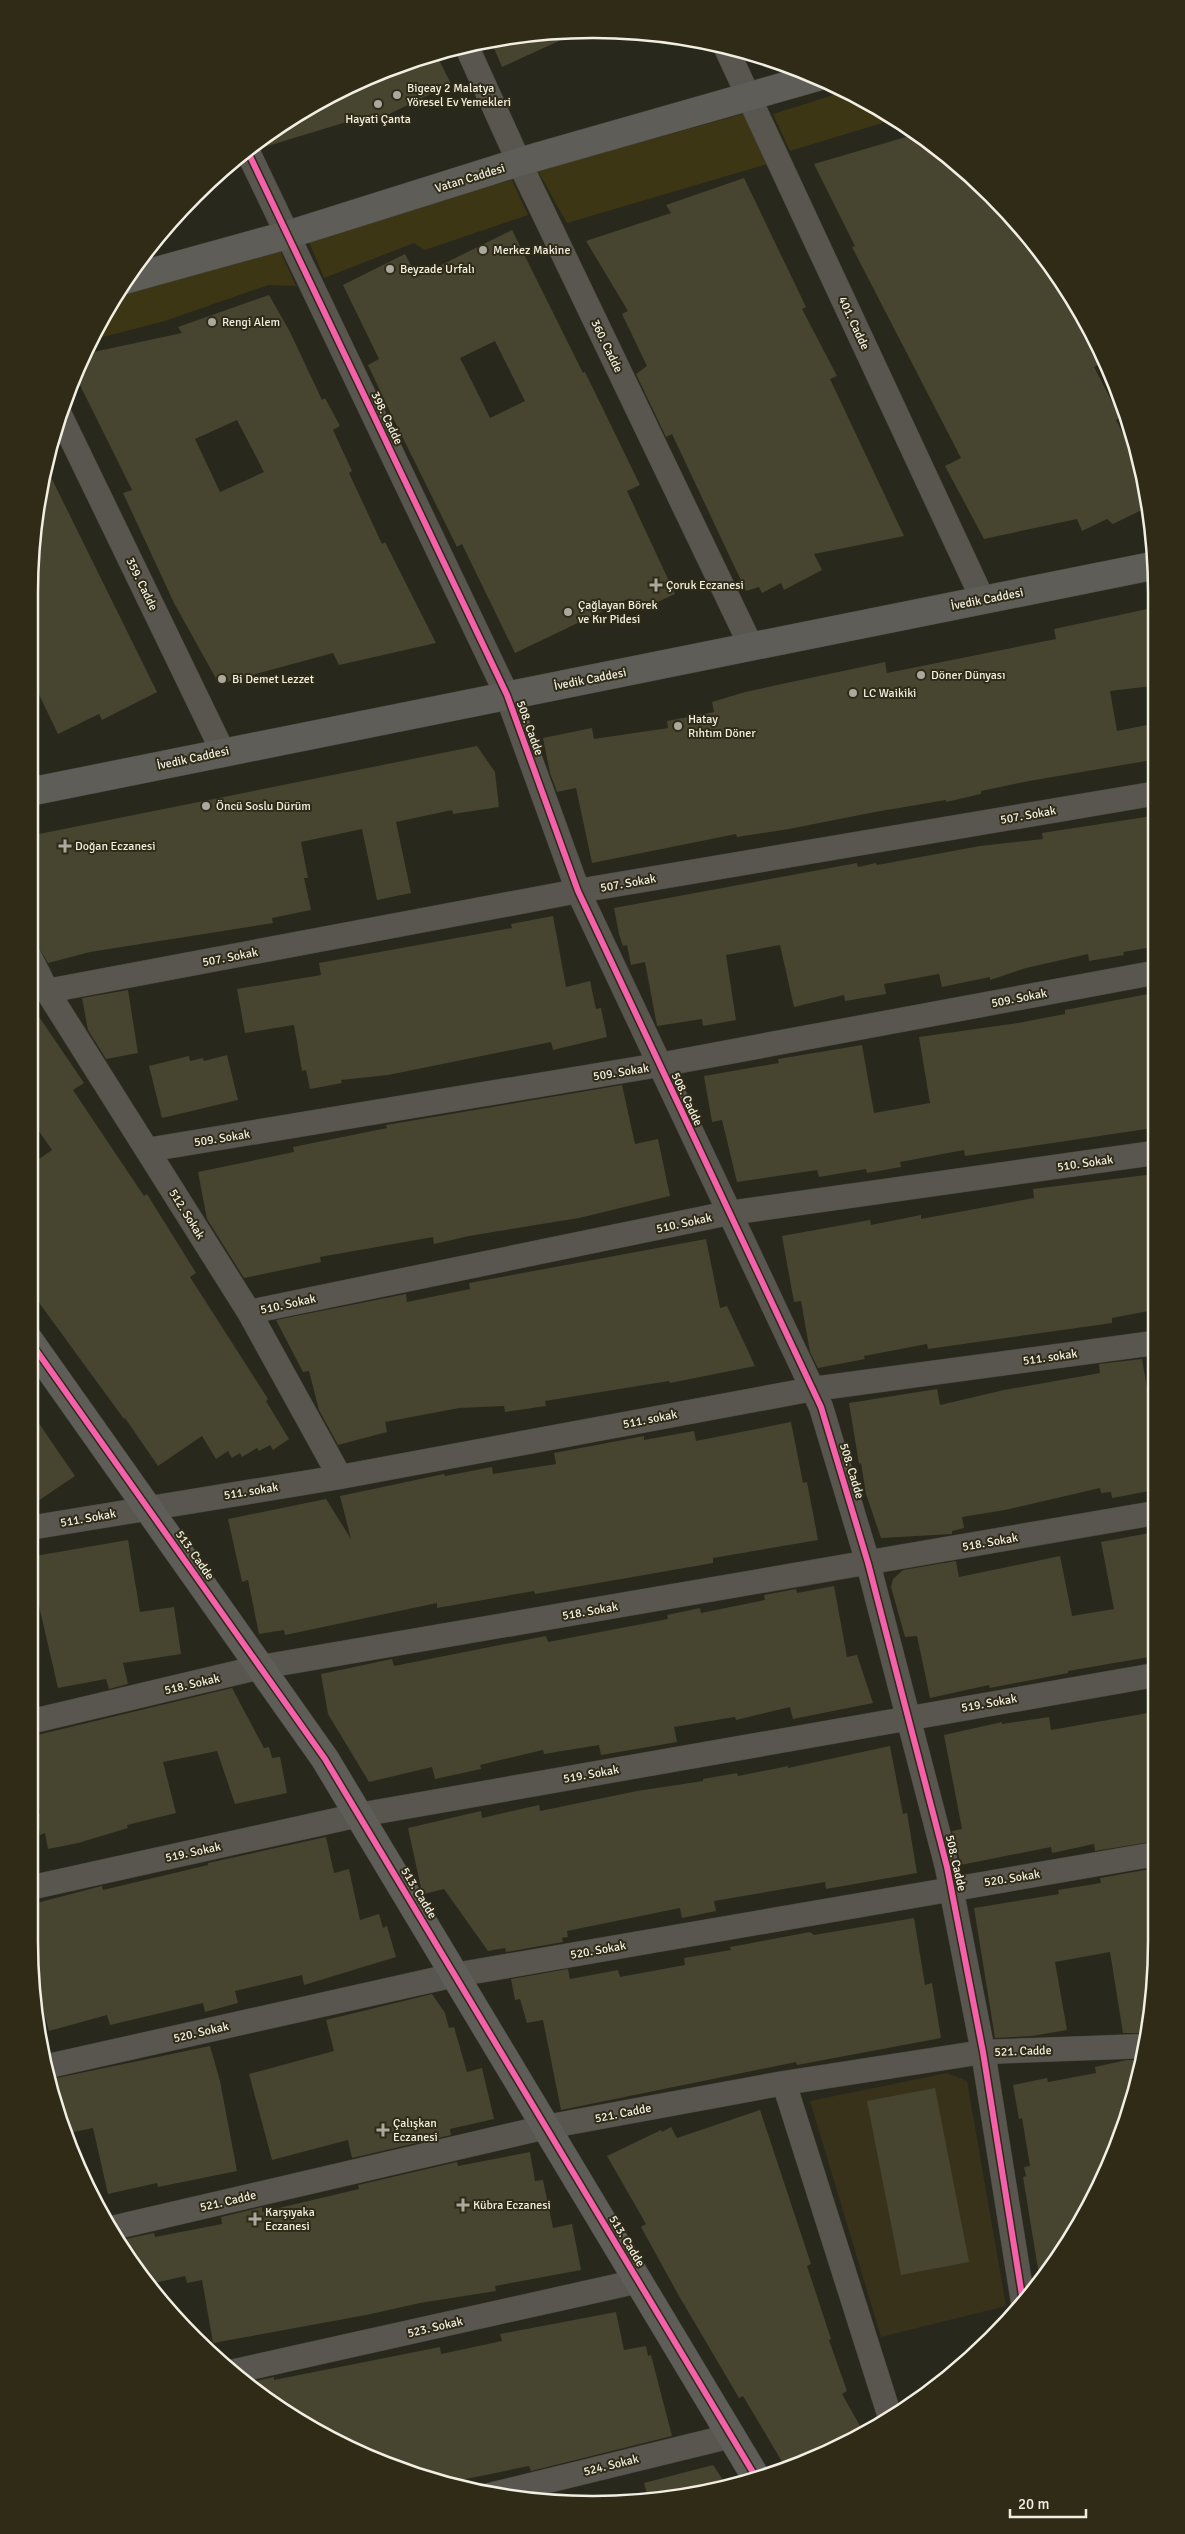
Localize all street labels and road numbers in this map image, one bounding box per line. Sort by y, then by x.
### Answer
street label: Vatan Caddesi [433,161,507,196]
street label: 401. Cadde [835,294,872,352]
street label: 360. Cadde [587,317,626,375]
street label: 398. Cadde [367,389,406,447]
street label: 359. Cadde [122,555,161,613]
street label: İvedik Caddesi [950,585,1025,614]
street label: İvedik Caddesi [553,665,628,694]
street label: 508. Cadde [513,699,546,758]
street label: İvedik Caddesi [156,744,231,773]
street label: 507. Sokak [999,803,1057,828]
street label: 507. Sokak [599,871,657,896]
street label: 507. Sokak [201,945,259,970]
street label: 509. Sokak [990,986,1048,1011]
street label: 509. Sokak [592,1061,650,1084]
street label: 508. Cadde [668,1070,705,1128]
street label: 509. Sokak [193,1127,251,1150]
street label: 510. Sokak [1056,1152,1114,1175]
street label: 512. Sokak [165,1186,208,1242]
street label: 510. Sokak [655,1210,713,1237]
street label: 510. Sokak [259,1291,317,1318]
street label: 511. sokak [1022,1346,1078,1369]
street label: 511. sokak [622,1407,678,1432]
street label: 508. Cadde [836,1442,867,1501]
street label: 511. sokak [223,1480,279,1503]
street label: 511. Sokak [59,1506,117,1531]
street label: 513. Cadde [172,1528,217,1583]
street label: 518. Sokak [961,1530,1019,1555]
street label: 518. Sokak [561,1599,619,1624]
street label: 518. Sokak [163,1671,221,1698]
street label: 519. Sokak [960,1691,1018,1716]
street label: 519. Sokak [562,1762,620,1787]
street label: 508. Cadde [942,1834,969,1893]
street label: 519. Sokak [164,1839,222,1866]
street label: 513. Cadde [397,1865,440,1922]
street label: 520. Sokak [983,1867,1041,1890]
street label: 520. Sokak [569,1938,627,1963]
street label: 520. Sokak [172,2019,230,2046]
street label: 521. Cadde [994,2043,1052,2060]
street label: 521. Cadde [594,2101,653,2126]
street label: 521. Cadde [199,2188,258,2215]
street label: 513. Cadde [605,2213,648,2270]
street label: 523. Sokak [406,2314,464,2341]
street label: 524. Sokak [582,2451,640,2480]

